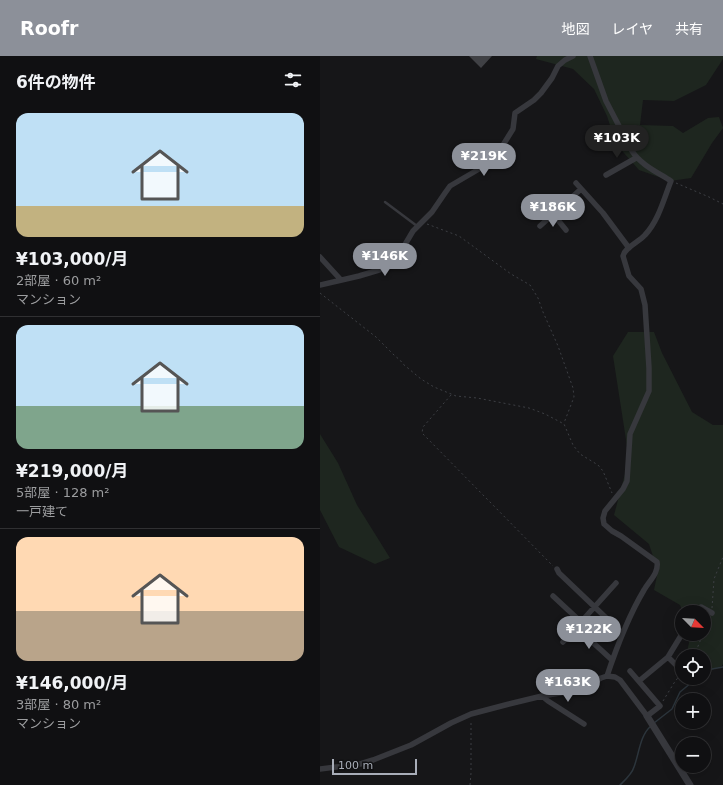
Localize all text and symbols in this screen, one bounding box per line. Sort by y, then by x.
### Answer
text: Roofr [20,17,78,39]
text: 地図 [561,21,589,37]
text: レイヤ [611,21,653,37]
text: 共有 [675,21,703,37]
icon: filters [282,69,304,91]
text: 6件の物件 [16,72,96,92]
pin: ¥103K [589,125,645,159]
text: ¥103K [594,130,640,145]
icon: home [124,139,196,211]
pin: ¥219K [456,143,512,177]
text: ¥219K [461,148,507,163]
pin: ¥186K [525,194,581,228]
text: ¥186K [530,199,576,214]
pin: ¥146K [357,243,413,277]
text: ¥146K [362,248,408,263]
text: ¥103,000/月 [16,249,128,269]
text: 2部屋 · 60 m² [16,273,101,288]
text: マンション [16,292,81,307]
icon: home [124,351,196,423]
text: ¥219,000/月 [16,461,128,481]
text: 5部屋 · 128 m² [16,485,110,500]
text: 一戸建て [16,504,68,519]
icon: home [124,563,196,635]
north arrow [675,605,711,641]
map controls [675,605,711,773]
pin: ¥122K [561,616,617,650]
text: ¥122K [566,621,612,636]
button: locate [675,649,711,685]
pin: ¥163K [540,669,596,703]
text: ¥146,000/月 [16,673,128,693]
text: ¥163K [545,674,591,689]
button: + [675,693,711,729]
text: 3部屋 · 80 m² [16,697,101,712]
text: マンション [16,716,81,731]
button: − [675,737,711,773]
scale bar [332,757,417,776]
text: 100 m [338,759,373,772]

